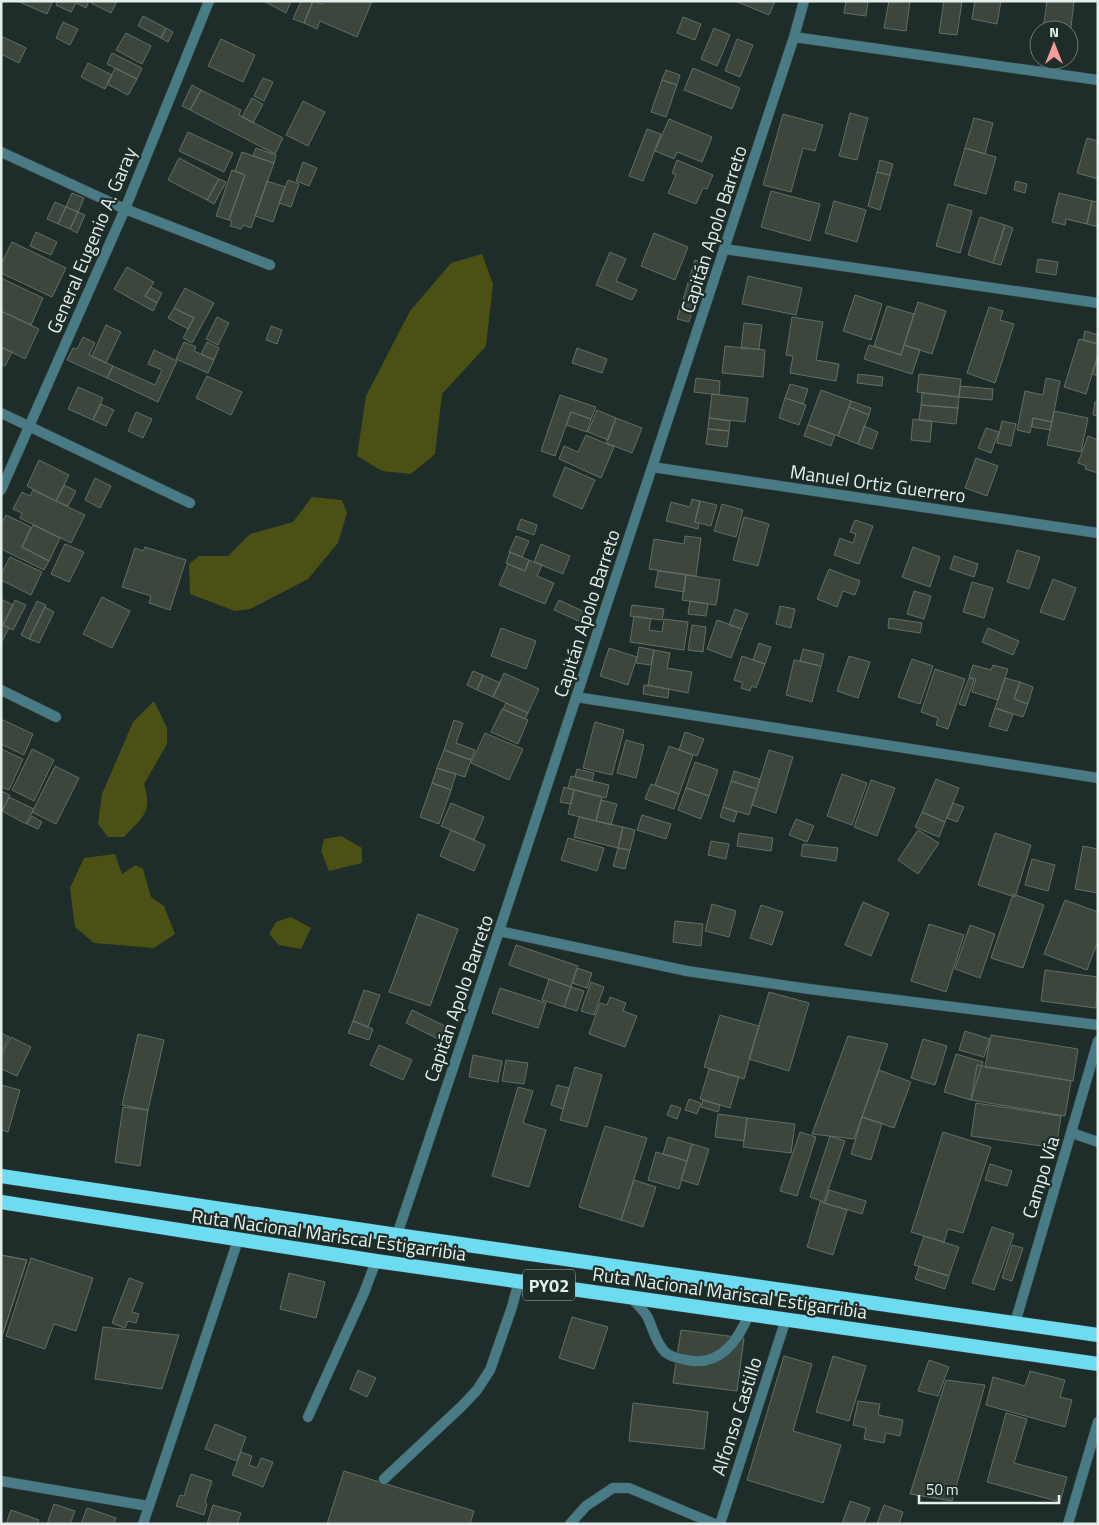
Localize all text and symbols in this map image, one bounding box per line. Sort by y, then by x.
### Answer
north arrow [1029,20,1079,70]
text: N [1049,21,1059,42]
street label: Capitán Apolo Barreto [672,141,754,317]
street label: General Eugenio A. Garay [39,142,143,338]
street label: Manuel Ortiz Guerrero [788,456,968,510]
street label: Capitán Apolo Barreto [545,525,627,701]
street label: Capitán Apolo Barreto [416,911,500,1085]
street label: Campo Vía [1014,1132,1066,1222]
street label: Ruta Nacional Mariscal Estigarribia [190,1200,469,1268]
street label: Ruta Nacional Mariscal Estigarribia [591,1258,870,1326]
road number: PY02 [523,1270,575,1300]
street label: Alfonso Castillo [703,1353,769,1479]
scale bar [919,1472,1059,1504]
text: 50 m [926,1478,959,1501]

